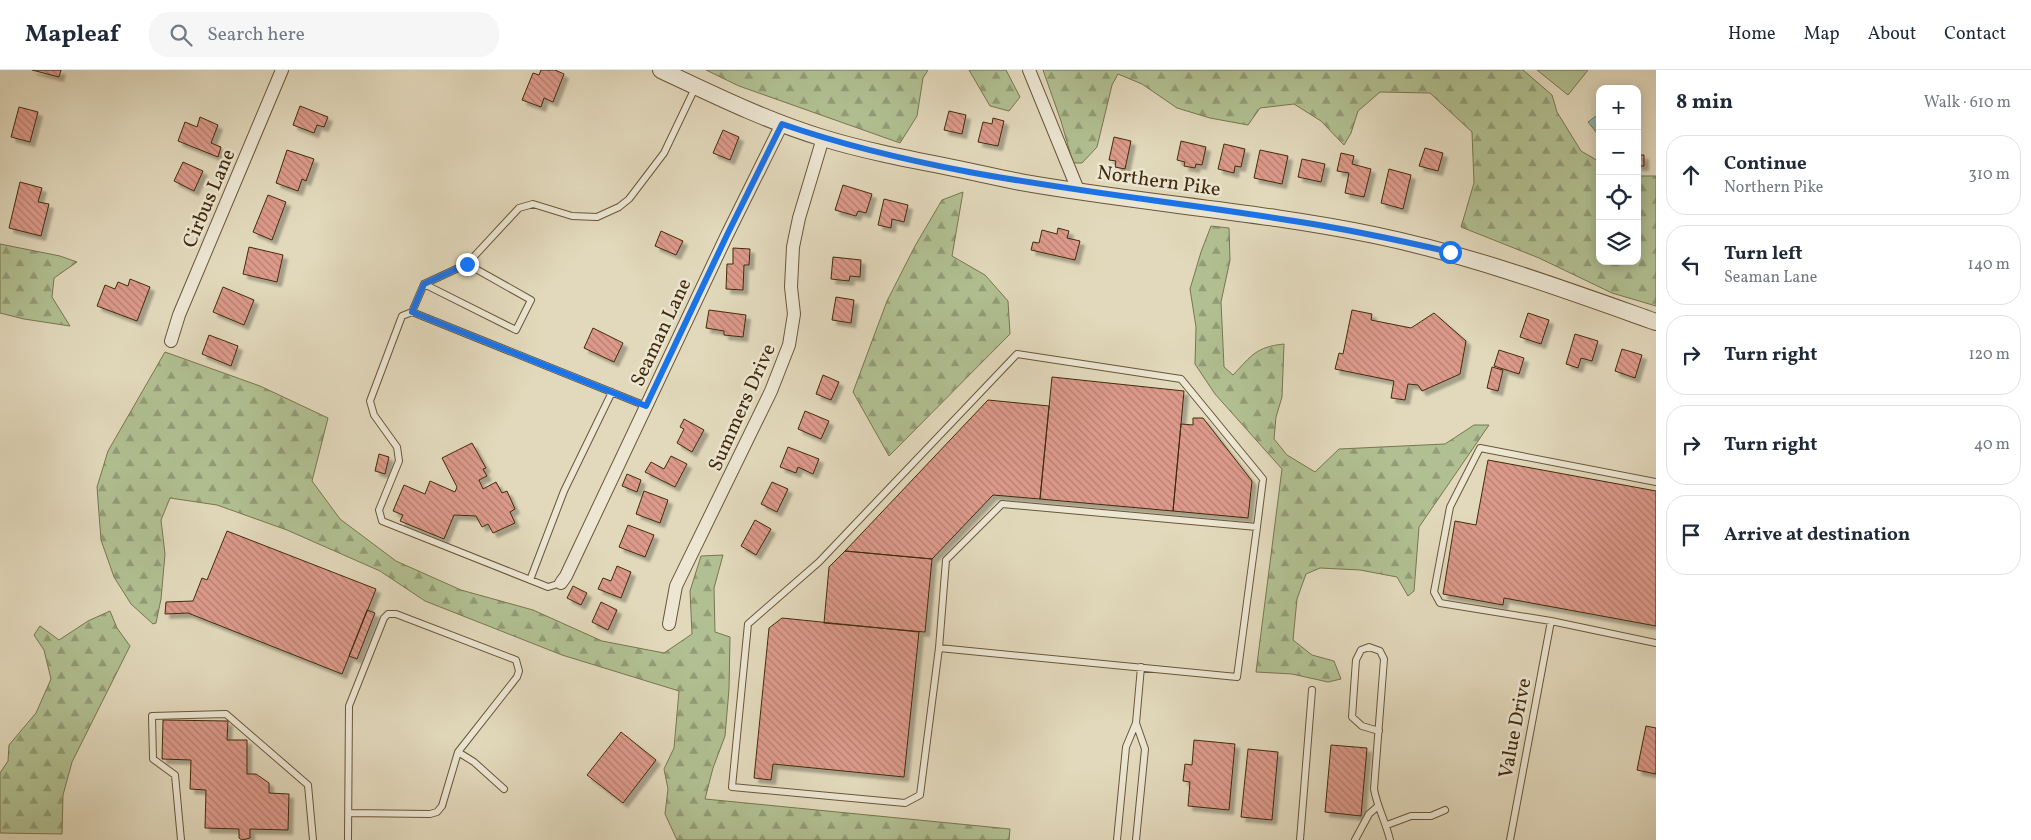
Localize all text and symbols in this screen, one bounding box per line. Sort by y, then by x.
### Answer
search box [149,12,499,57]
text: Mapleaf [25,18,119,52]
icon: search [167,21,195,49]
text: Search here [207,22,305,48]
text: Home [1728,22,1776,47]
text: Map [1804,22,1840,47]
text: About [1868,22,1916,47]
text: Contact [1944,22,2006,47]
map controls [1596,85,1641,265]
button: + [1596,85,1641,130]
text: 8 min [1676,88,1733,117]
text: Walk · 610 m [1924,92,2011,114]
button: − [1596,130,1641,175]
street label: Cirbus Lane [176,145,243,252]
text: Continue [1724,151,1807,177]
street label: Northern Pike [1095,159,1222,204]
icon: ahead [1677,161,1705,189]
text: 310 m [1969,164,2010,186]
button: locate [1596,175,1641,220]
text: Northern Pike [1724,177,1823,199]
button: layers [1596,220,1641,265]
route start [1439,241,1462,264]
text: Turn left [1724,241,1803,267]
icon: left [1677,251,1705,279]
route end [456,253,479,276]
text: 140 m [1968,254,2010,276]
text: Seaman Lane [1724,267,1817,289]
street label: Seaman Lane [624,274,699,392]
street label: Summers Drive [702,340,783,476]
icon: right [1677,341,1705,369]
text: Turn right [1724,342,1817,368]
text: 120 m [1968,344,2010,366]
icon: right [1677,431,1705,459]
text: Turn right [1724,432,1817,458]
text: 40 m [1974,434,2010,456]
icon: arrive [1677,521,1705,549]
text: Arrive at destination [1724,522,1910,548]
street label: Value Drive [1493,676,1539,781]

